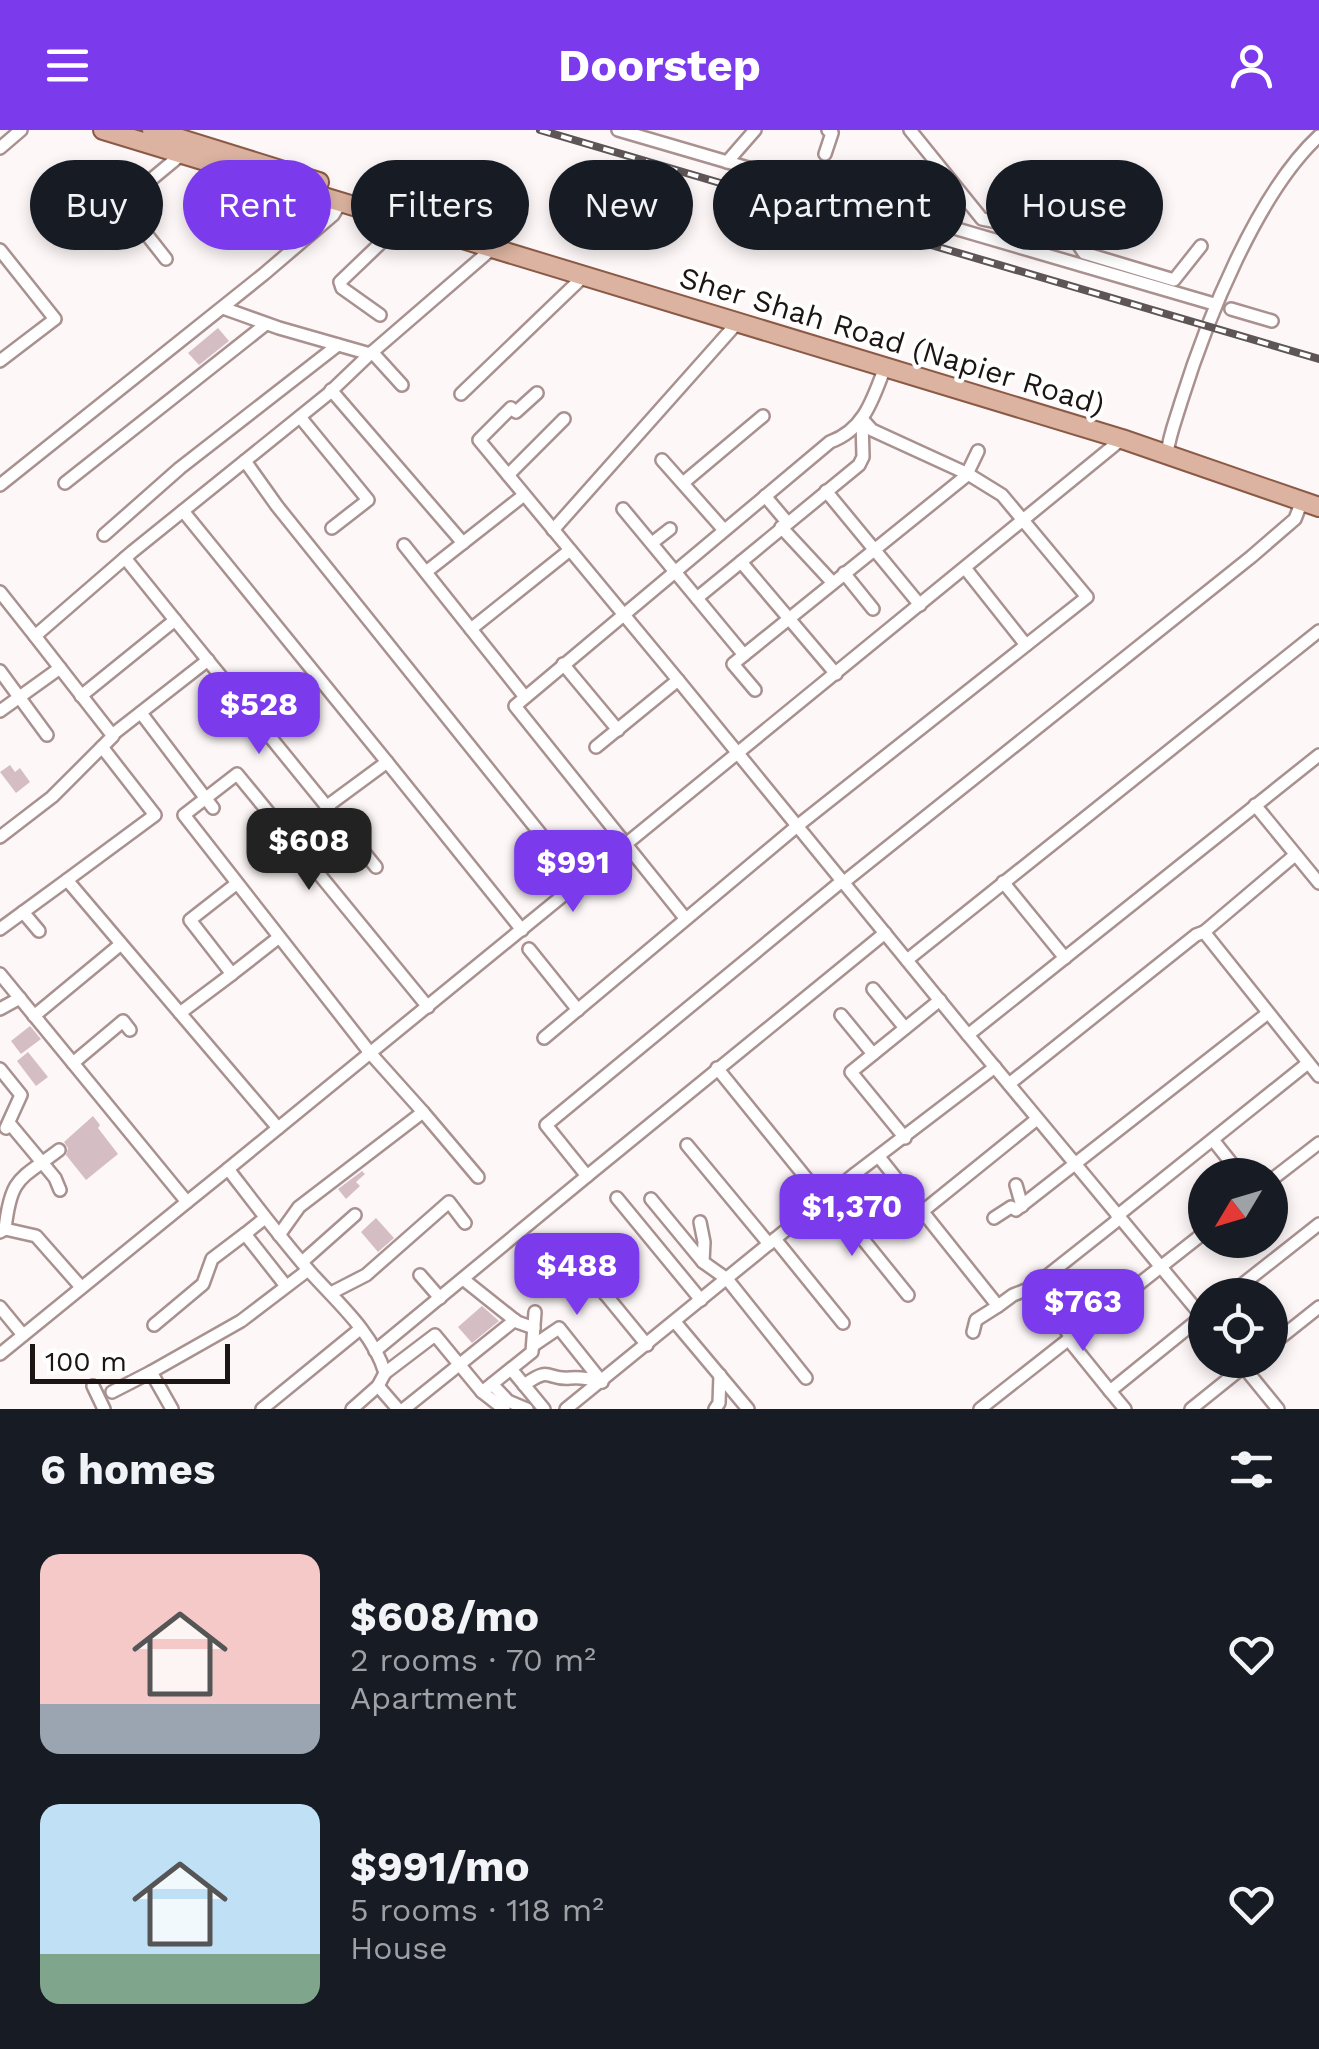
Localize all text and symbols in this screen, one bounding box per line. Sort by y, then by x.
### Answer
icon: menu [40,38,95,93]
icon: person [1224,38,1279,93]
text: Doorstep [558,39,761,92]
chip: Buy [30,160,163,250]
chip: Rent [183,160,331,250]
chip: Filters [351,160,529,250]
chip: New [549,160,693,250]
chip: Apartment [713,160,966,250]
chip: House [986,160,1163,250]
street label: Sher Shah Road (Napier Road) [675,259,1109,422]
pin: $528 [200,672,318,757]
text: $528 [220,685,298,723]
pin: $608 [250,808,368,893]
text: $608 [269,821,349,859]
pin: $991 [514,830,632,915]
text: $991 [536,843,610,881]
north arrow [1188,1158,1288,1258]
map controls [1188,1158,1288,1378]
pin: $1,370 [771,1174,933,1259]
text: $1,370 [802,1187,902,1225]
pin: $488 [518,1233,636,1318]
text: $488 [536,1246,618,1284]
pin: $763 [1024,1269,1142,1354]
button: locate [1188,1278,1288,1378]
text: $763 [1044,1282,1122,1320]
scale bar [30,1339,230,1384]
text: 100 m [45,1345,127,1378]
icon: filters [1224,1442,1279,1497]
text: 6 homes [40,1445,215,1494]
text: $608/mo [350,1592,539,1641]
icon: home [120,1594,240,1714]
icon: heart [1224,1627,1279,1682]
text: 2 rooms · 70 m² [350,1641,596,1679]
text: Apartment [350,1679,517,1717]
text: $991/mo [350,1842,530,1891]
icon: home [120,1844,240,1964]
icon: heart [1224,1877,1279,1932]
text: 5 rooms · 118 m² [350,1891,604,1929]
text: House [350,1929,448,1967]

